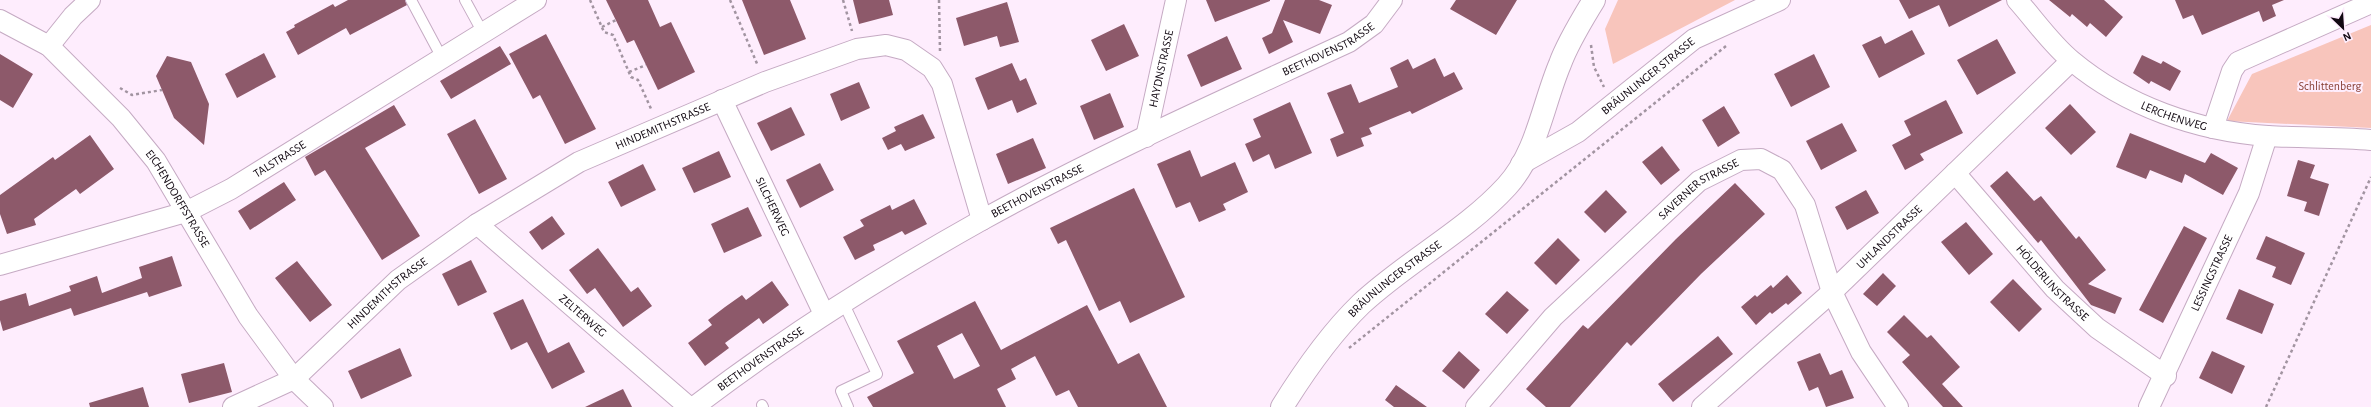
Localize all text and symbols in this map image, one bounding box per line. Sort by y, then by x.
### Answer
north arrow [2323,8,2363,48]
street label: BEETHOVENSTRASSE [1280,20,1377,78]
street label: HAYDNSTRASSE [1147,29,1175,109]
text: N [2341,30,2353,43]
street label: BRÄUNLINGER STRASSE [1599,35,1697,117]
park label: Schlittenberg [2299,80,2362,92]
street label: LERCHENWEG [2139,99,2208,133]
street label: HINDEMITHSTRASSE [613,100,712,152]
street label: TALSTRASSE [251,138,308,180]
street label: EICHENDORFFSTRASSE [143,147,212,250]
street label: SAVERNER STRASSE [1656,156,1741,222]
street label: BEETHOVENSTRASSE [989,162,1085,220]
street label: SILCHERWEG [754,175,792,238]
street label: UHLANDSTRASSE [1854,203,1924,271]
street label: LESSINGSTRASSE [2189,233,2235,313]
street label: BRÄUNLINGER STRASSE [1345,238,1443,319]
street label: HÖLDERLINSTRASSE [2014,243,2091,323]
street label: HINDEMITHSTRASSE [345,255,430,331]
street label: ZELTERWEG [557,292,609,339]
street label: BEETHOVENSTRASSE [715,324,806,393]

